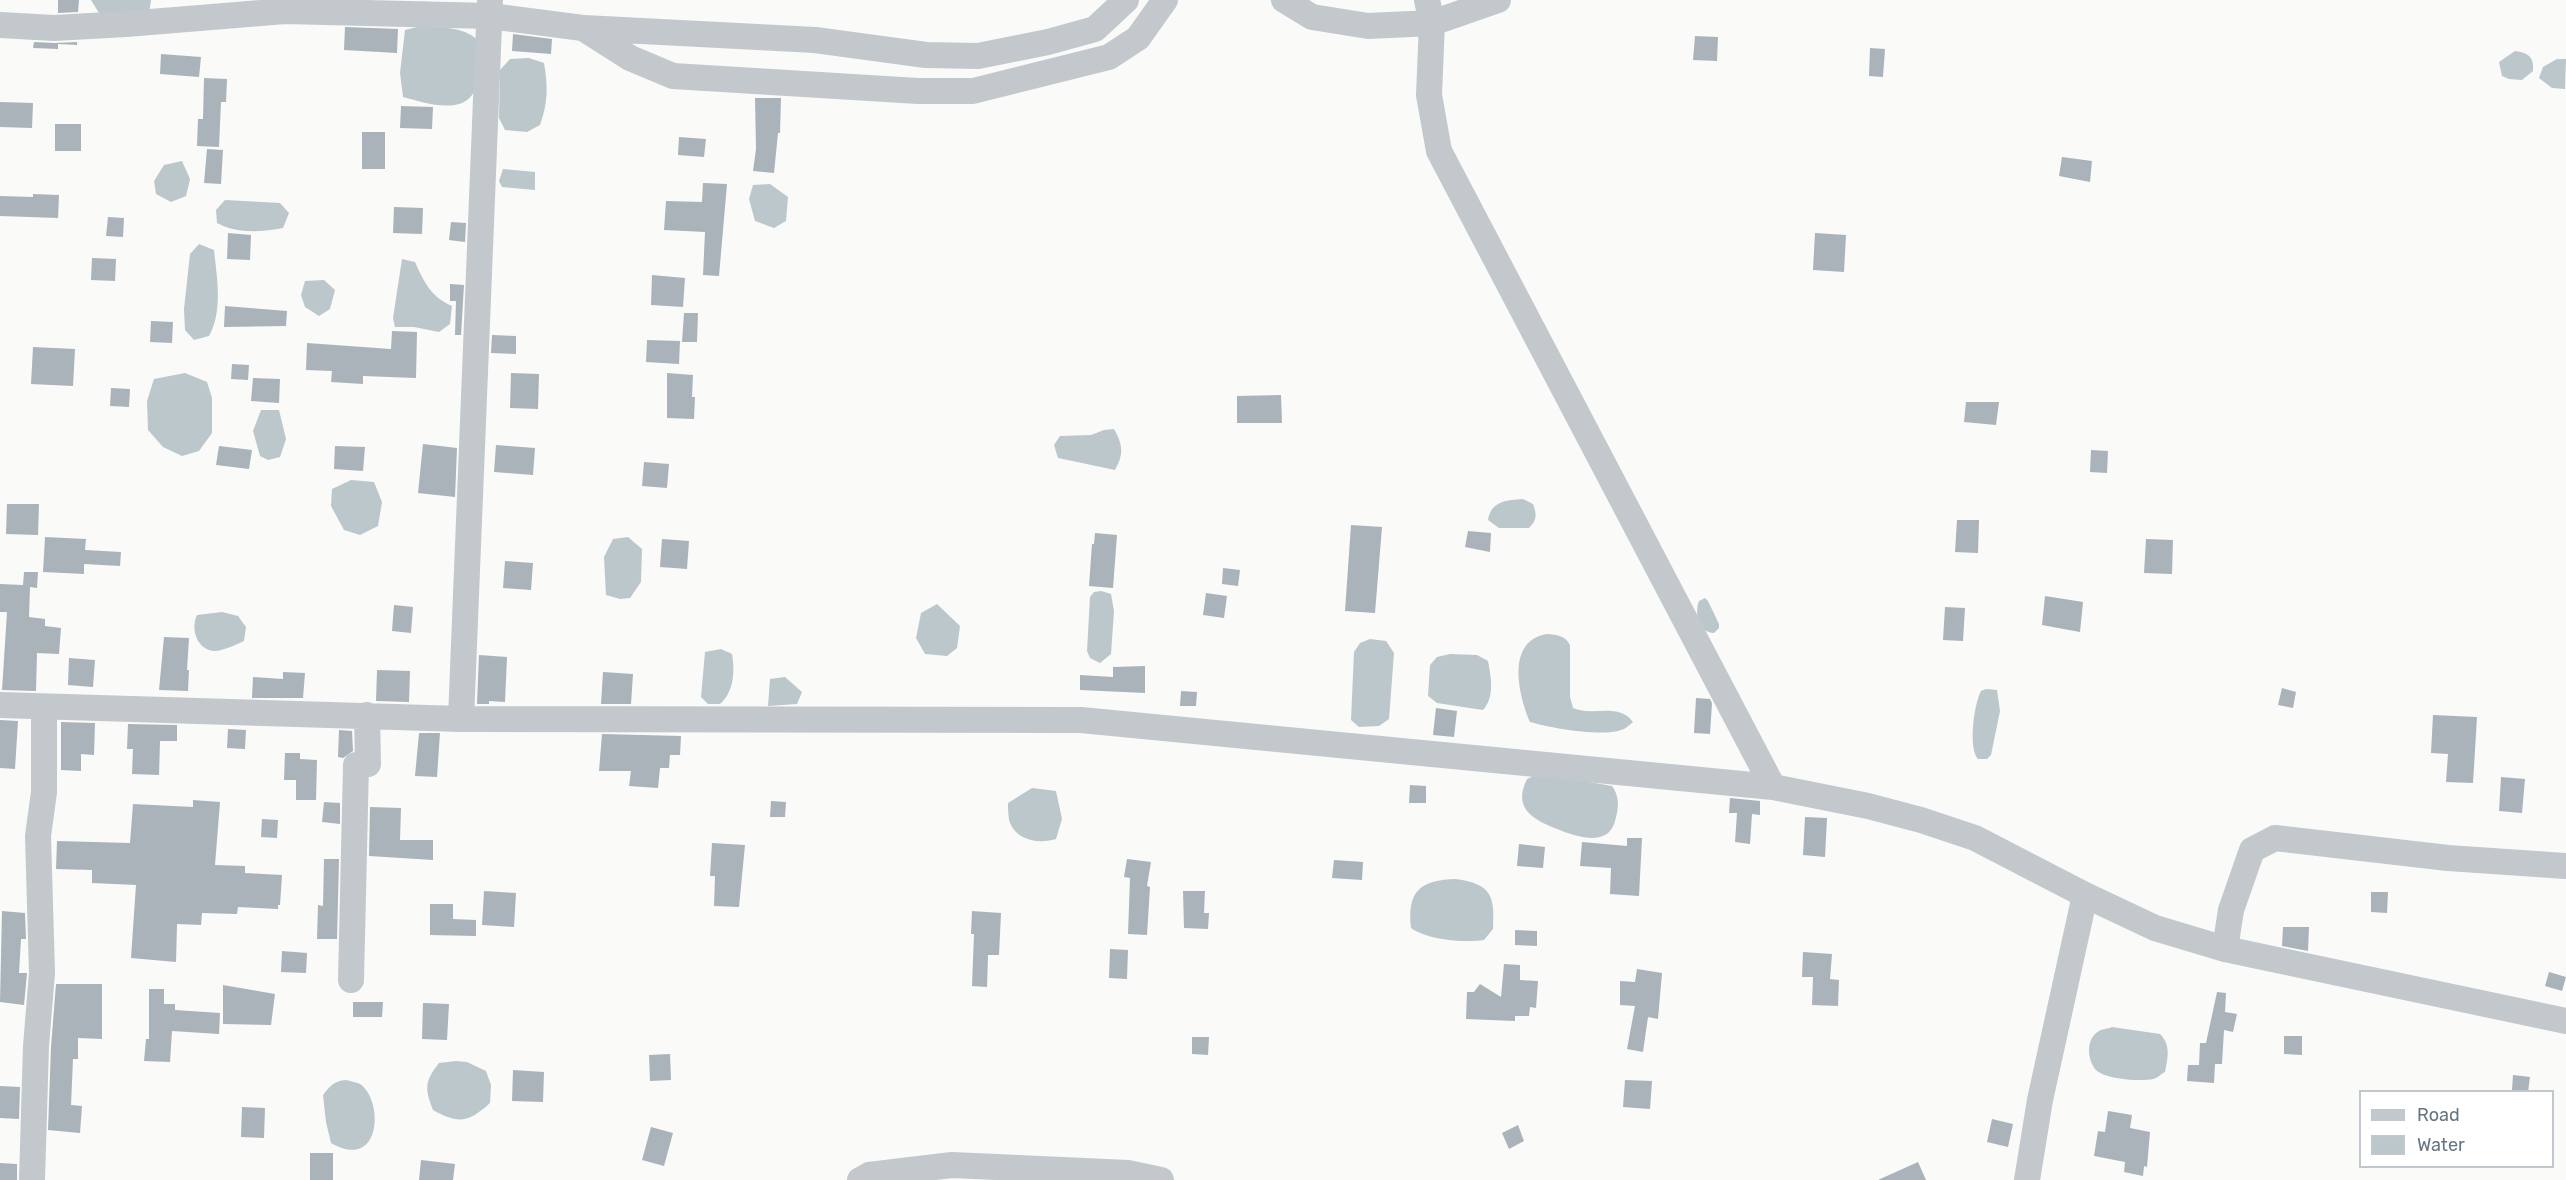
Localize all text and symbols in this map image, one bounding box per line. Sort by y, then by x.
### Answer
legend [2359,1090,2554,1168]
text: Road [2417,1104,2460,1126]
text: Water [2417,1134,2465,1156]

